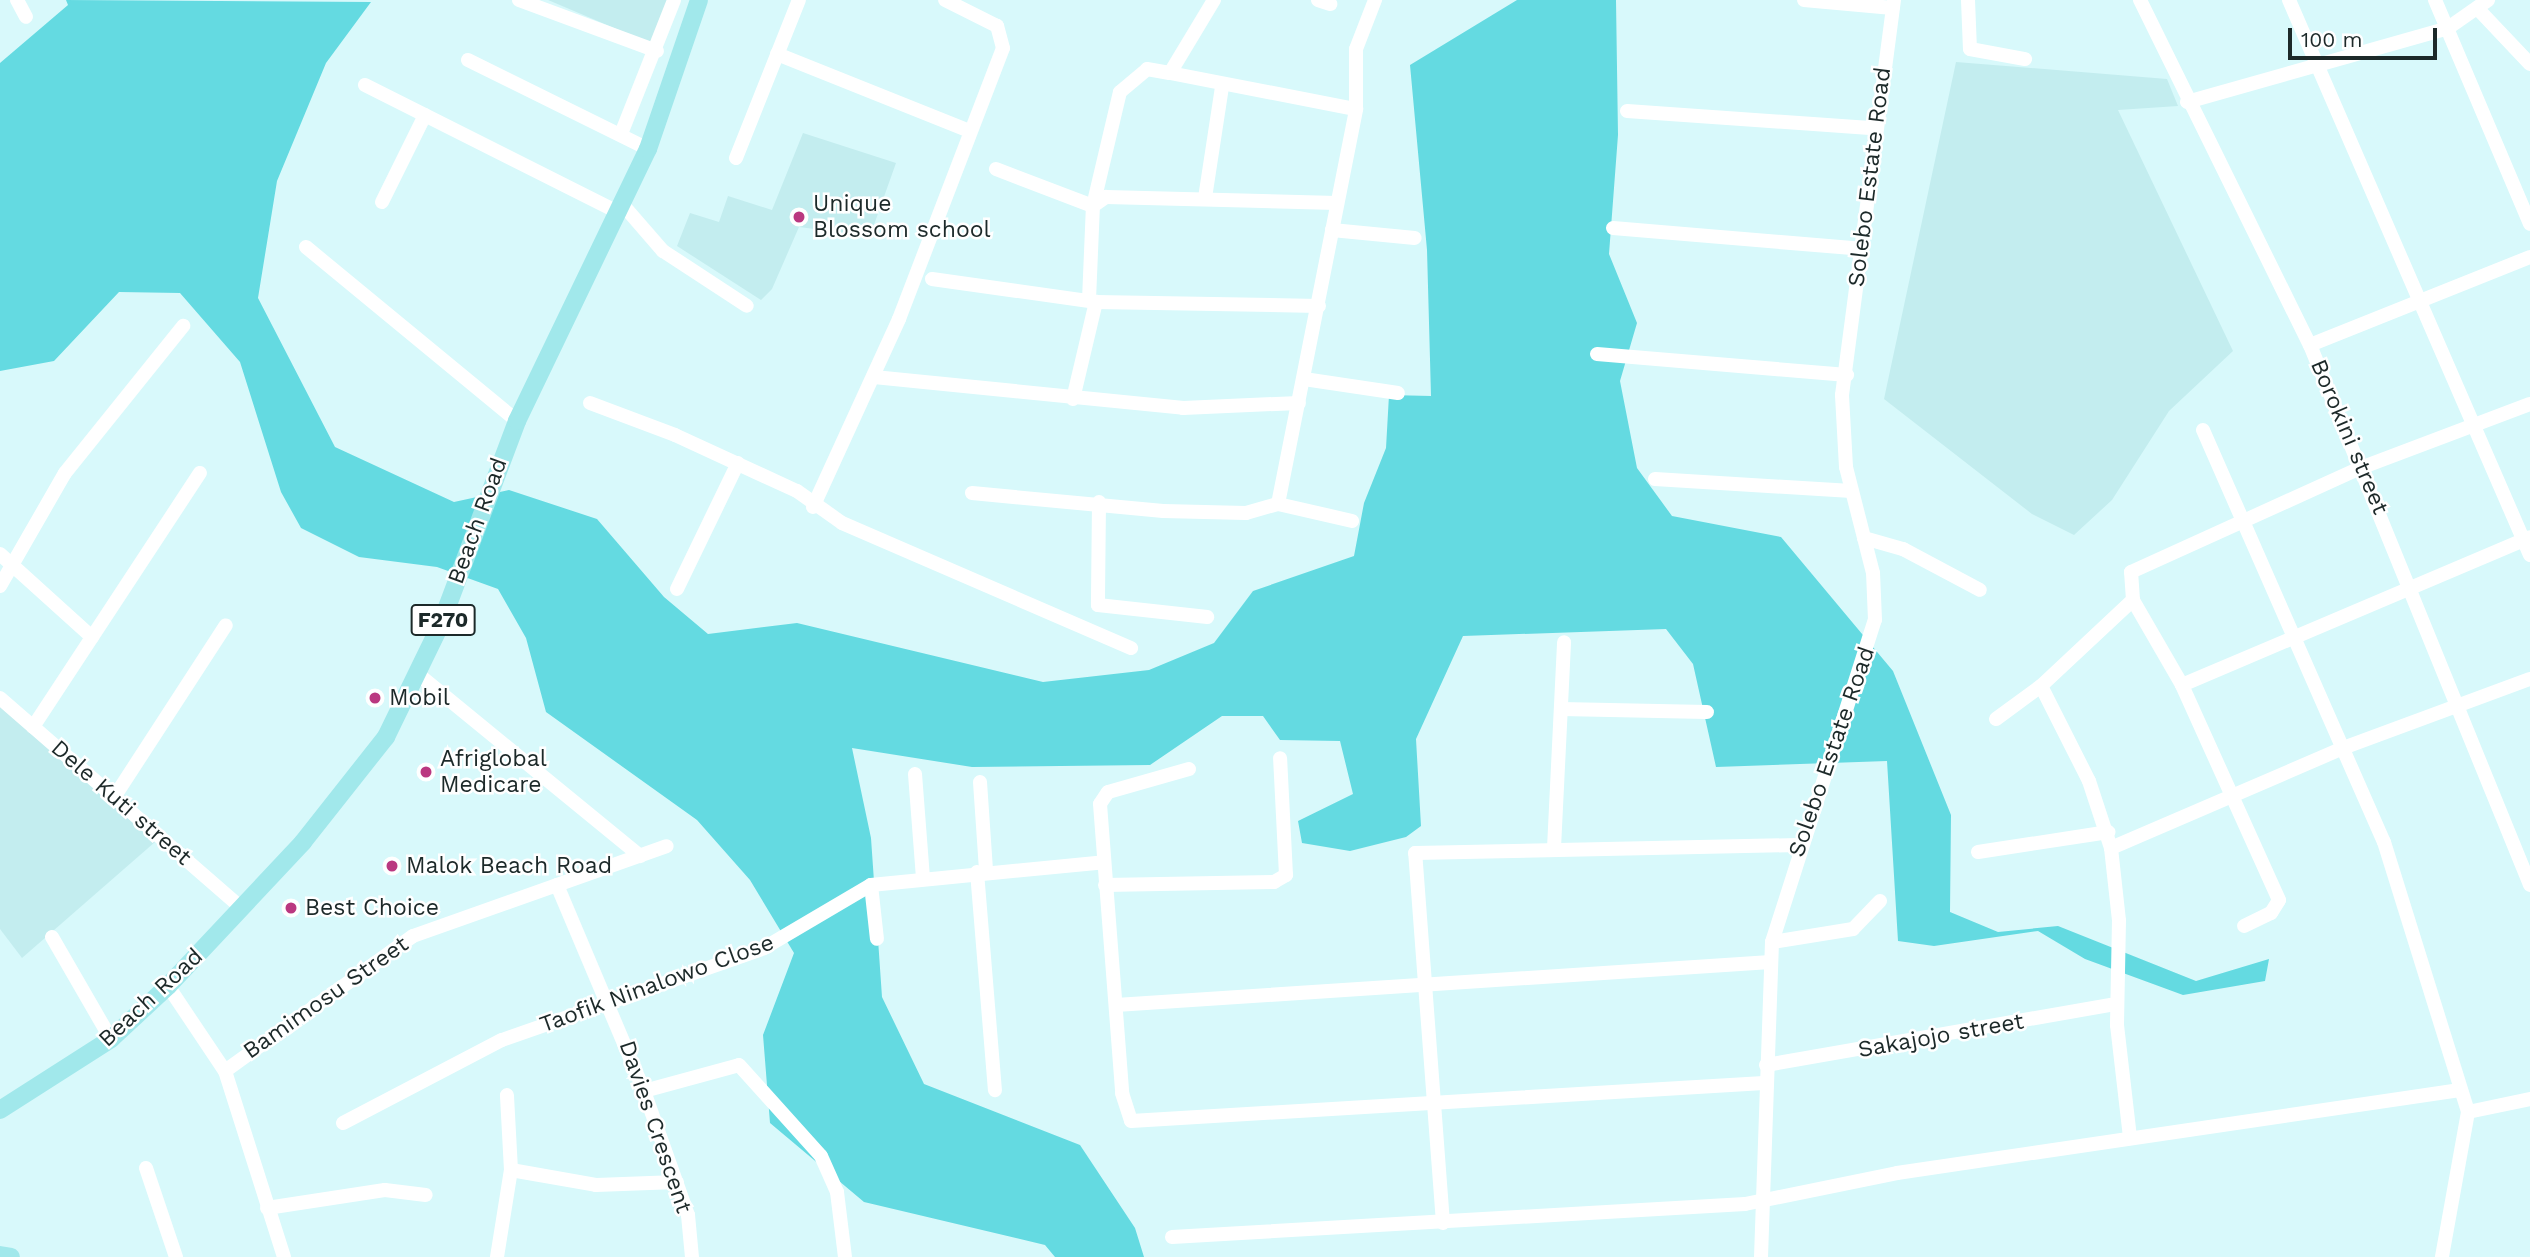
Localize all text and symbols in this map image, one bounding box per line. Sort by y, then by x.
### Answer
scale bar [2292,14,2441,58]
text: 100 m [2301,27,2363,52]
street label: Solebo Estate Road [1843,66,1897,288]
place label: Unique Blossom school [813,190,991,244]
marker: Unique Blossom school [791,209,807,225]
street label: Borokini street [2304,355,2394,519]
street label: Beach Road [442,454,514,588]
road number: F270 [410,602,476,638]
street label: Solebo Estate Road [1783,643,1881,861]
place label: Mobil [389,684,450,712]
marker: Mobil [367,690,383,706]
street label: Dele Kuti street [45,735,197,871]
place label: Afriglobal Medicare [440,745,547,799]
marker: Afriglobal Medicare [418,764,434,780]
place label: Malok Beach Road [406,852,613,880]
marker: Malok Beach Road [384,858,400,874]
place label: Best Choice [305,894,439,922]
marker: Best Choice [283,900,299,916]
street label: Taofik Ninalowo Close [536,929,778,1039]
street label: Bamimosu Street [238,931,414,1065]
street label: Beach Road [93,943,209,1053]
street label: Sakajojo street [1856,1008,2026,1064]
street label: Davies Crescent [613,1037,697,1217]

